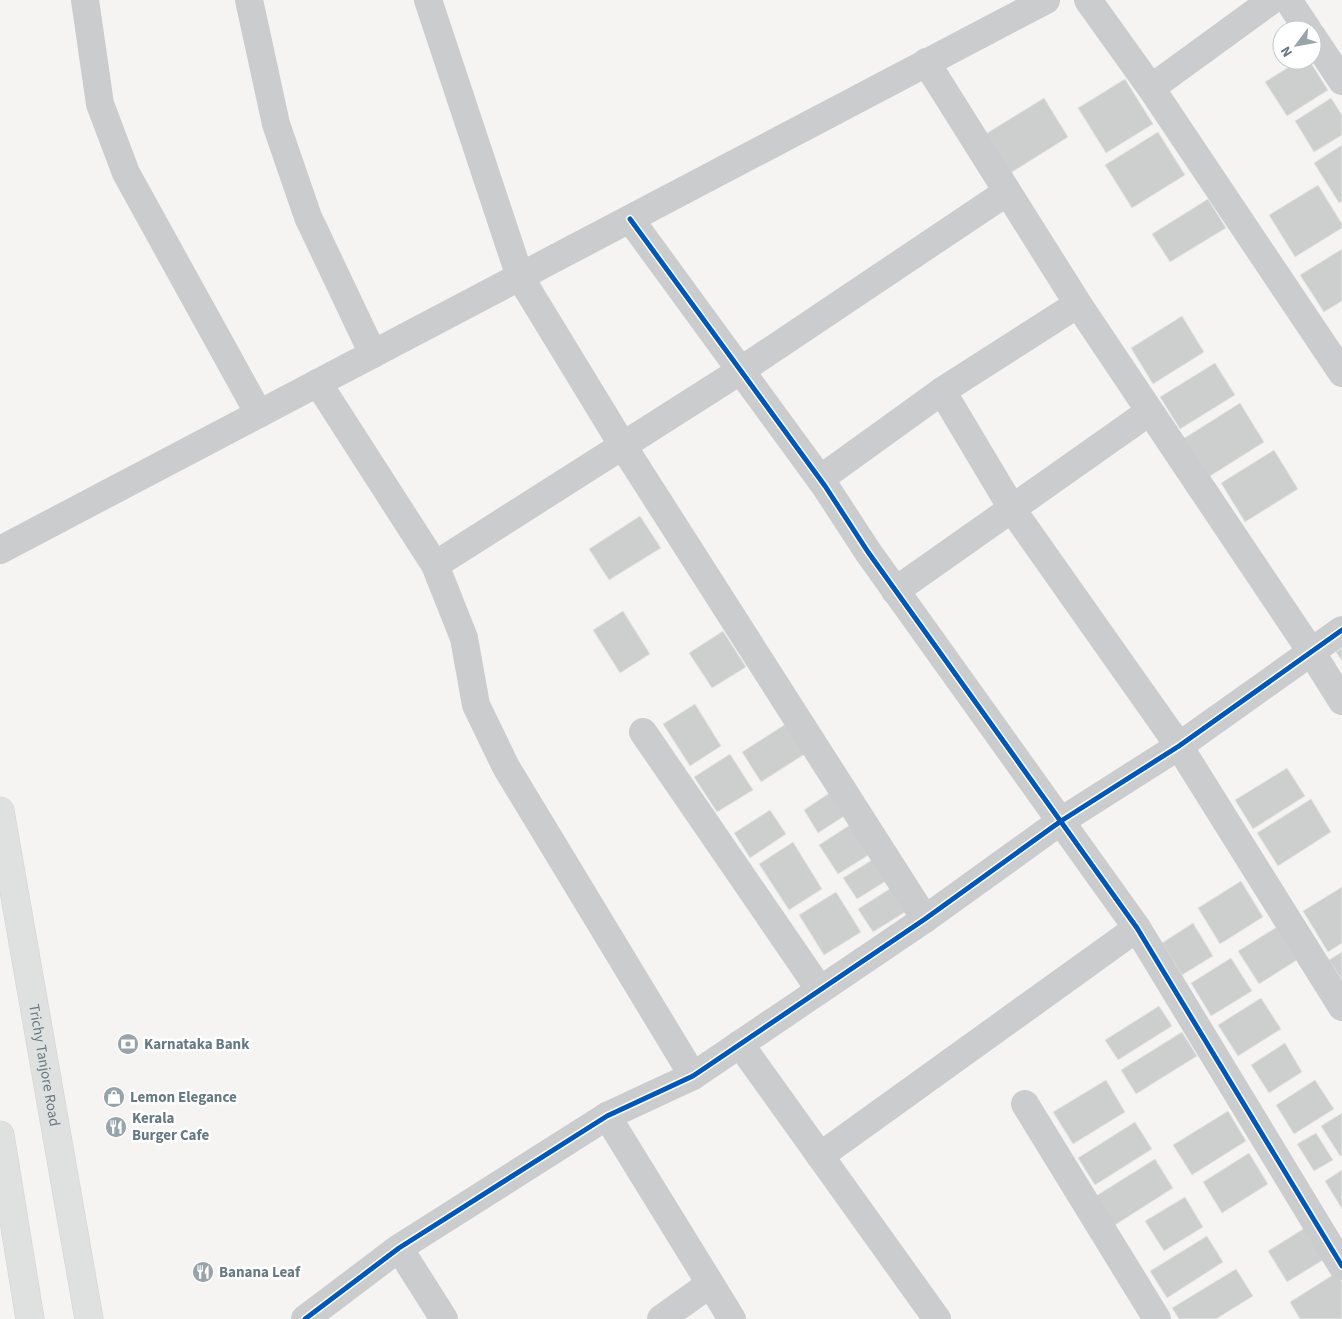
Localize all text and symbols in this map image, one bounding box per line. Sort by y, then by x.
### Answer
north arrow [1272,20,1322,70]
text: N [1276,42,1298,61]
street label: Trichy Tanjore Road [23,1002,65,1128]
bank icon: Karnataka Bank [116,1032,140,1056]
place label: Karnataka Bank [144,1034,250,1055]
shop icon: Lemon Elegance [102,1085,126,1109]
place label: Lemon Elegance [130,1087,237,1108]
place label: Kerala Burger Cafe [132,1108,209,1146]
restaurant icon: Kerala Burger Cafe [104,1115,128,1139]
restaurant icon: Banana Leaf [191,1260,215,1284]
place label: Banana Leaf [219,1262,301,1283]

